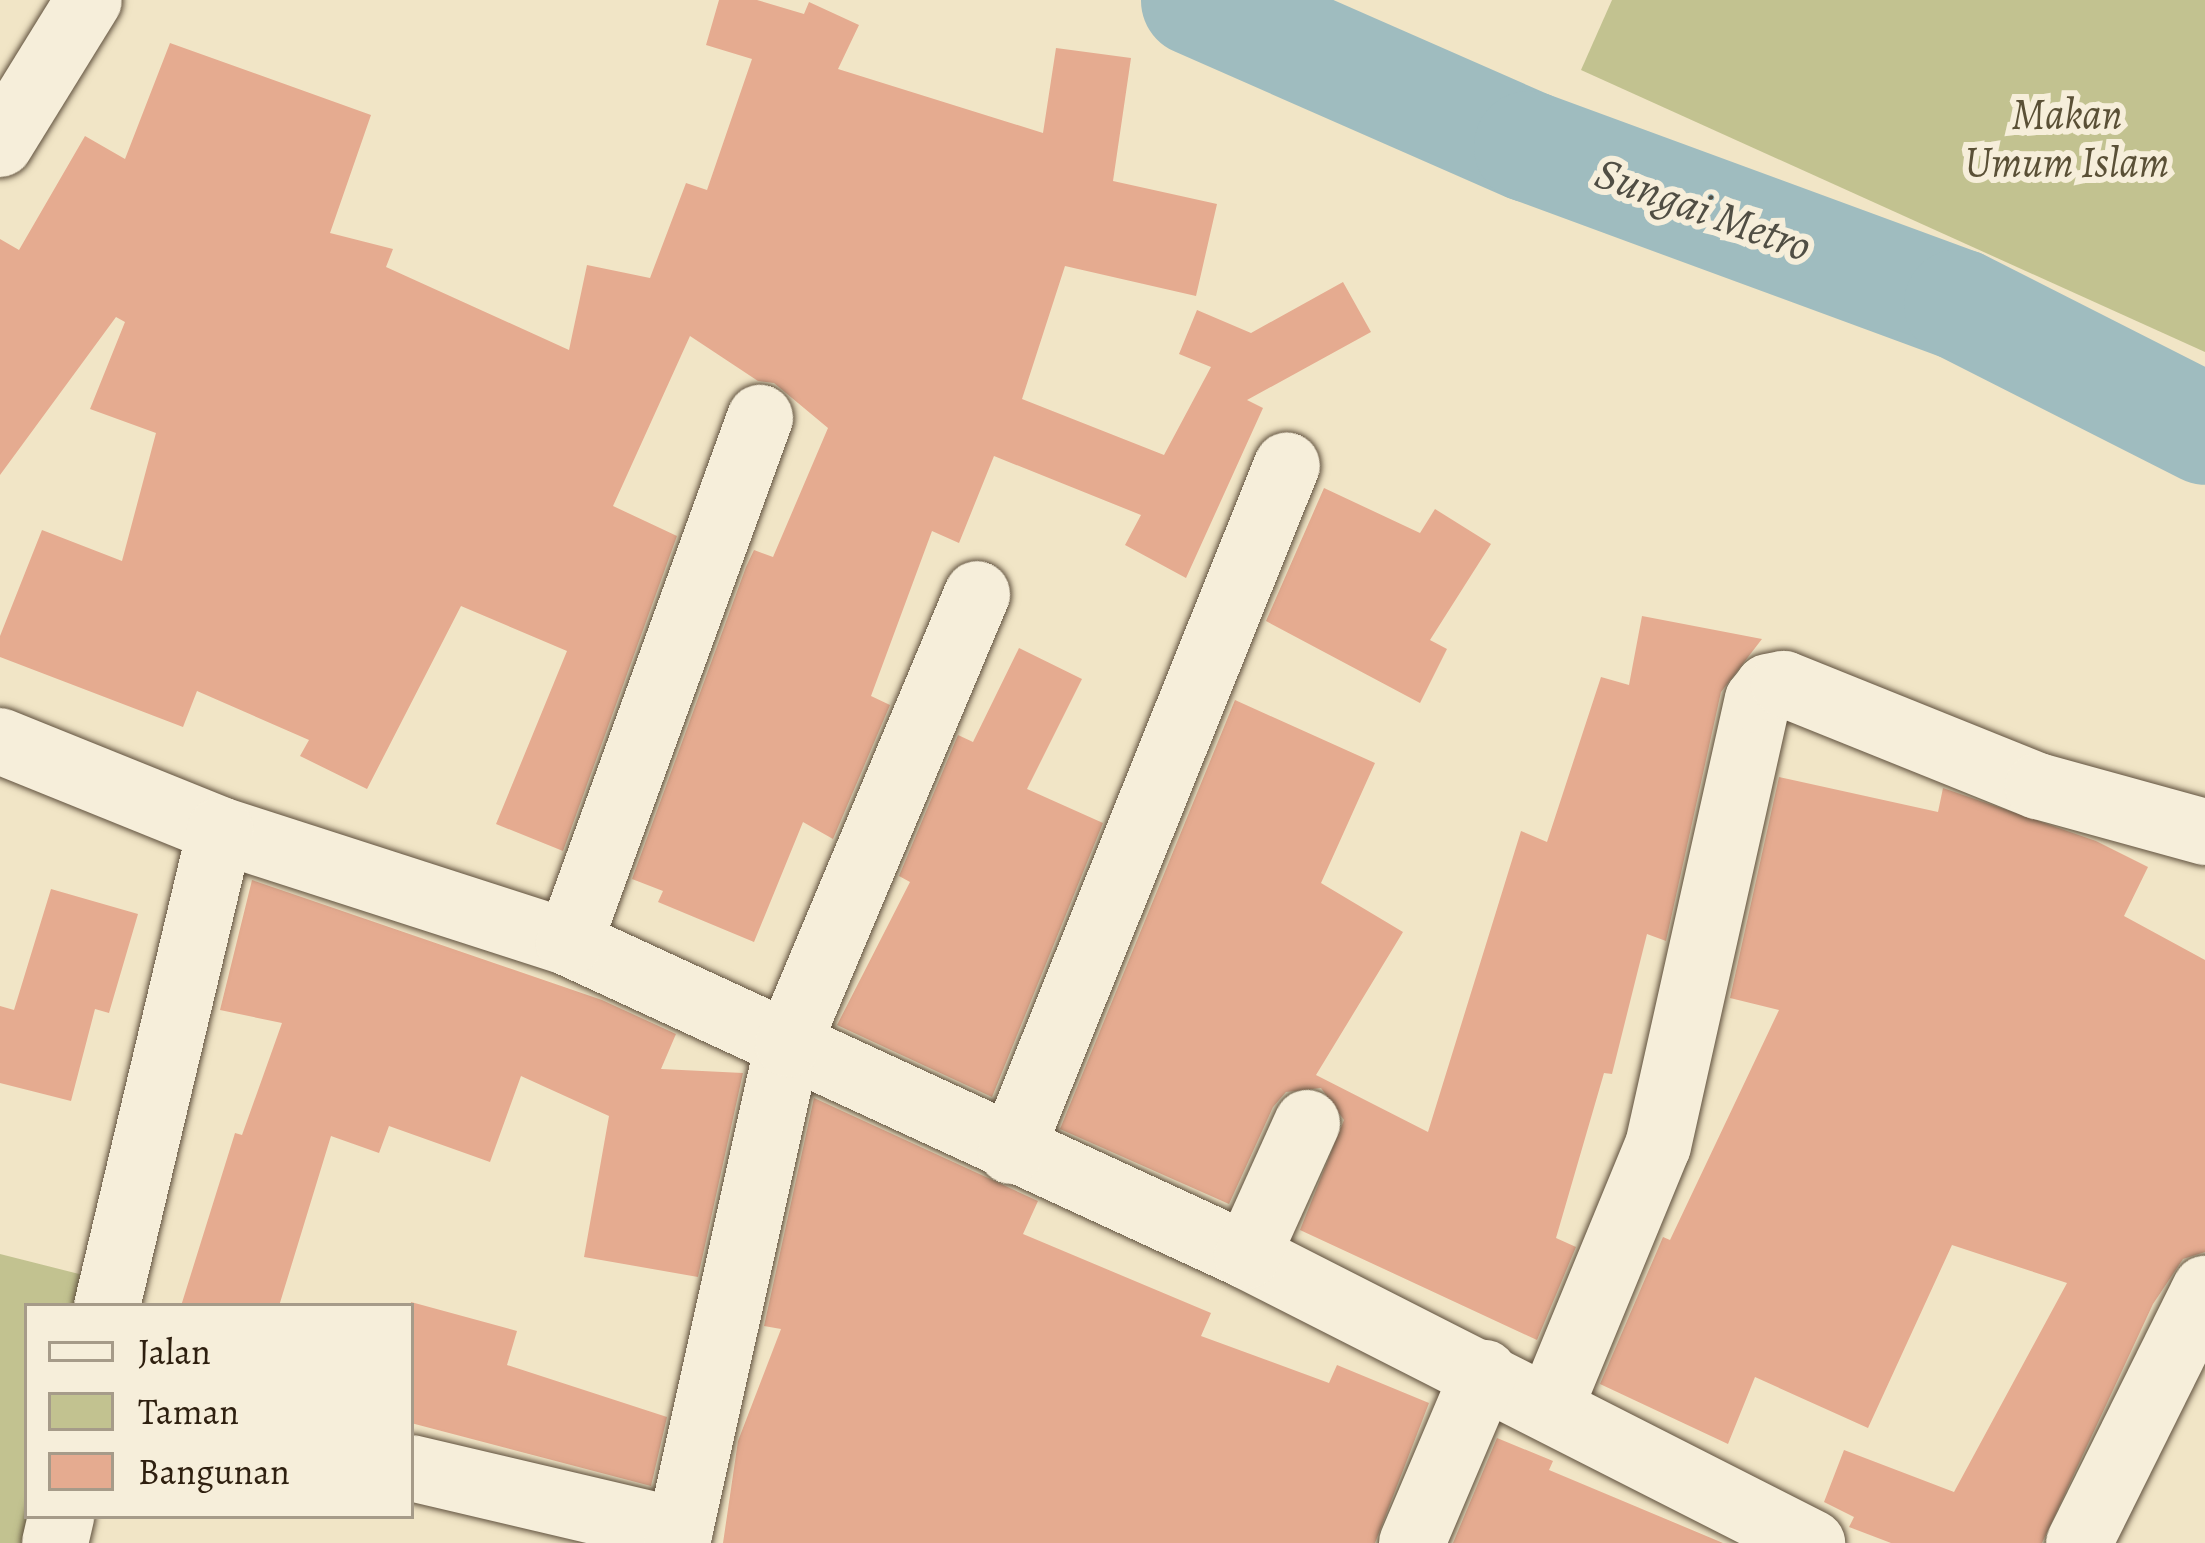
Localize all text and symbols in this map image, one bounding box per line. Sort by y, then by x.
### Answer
park label: Makan Umum Islam [1965,89,2169,188]
water label: Sungai Metro [1588,146,1818,274]
legend [24,1303,414,1519]
text: Jalan [138,1327,211,1376]
text: Taman [138,1387,239,1436]
text: Bangunan [138,1447,290,1496]

